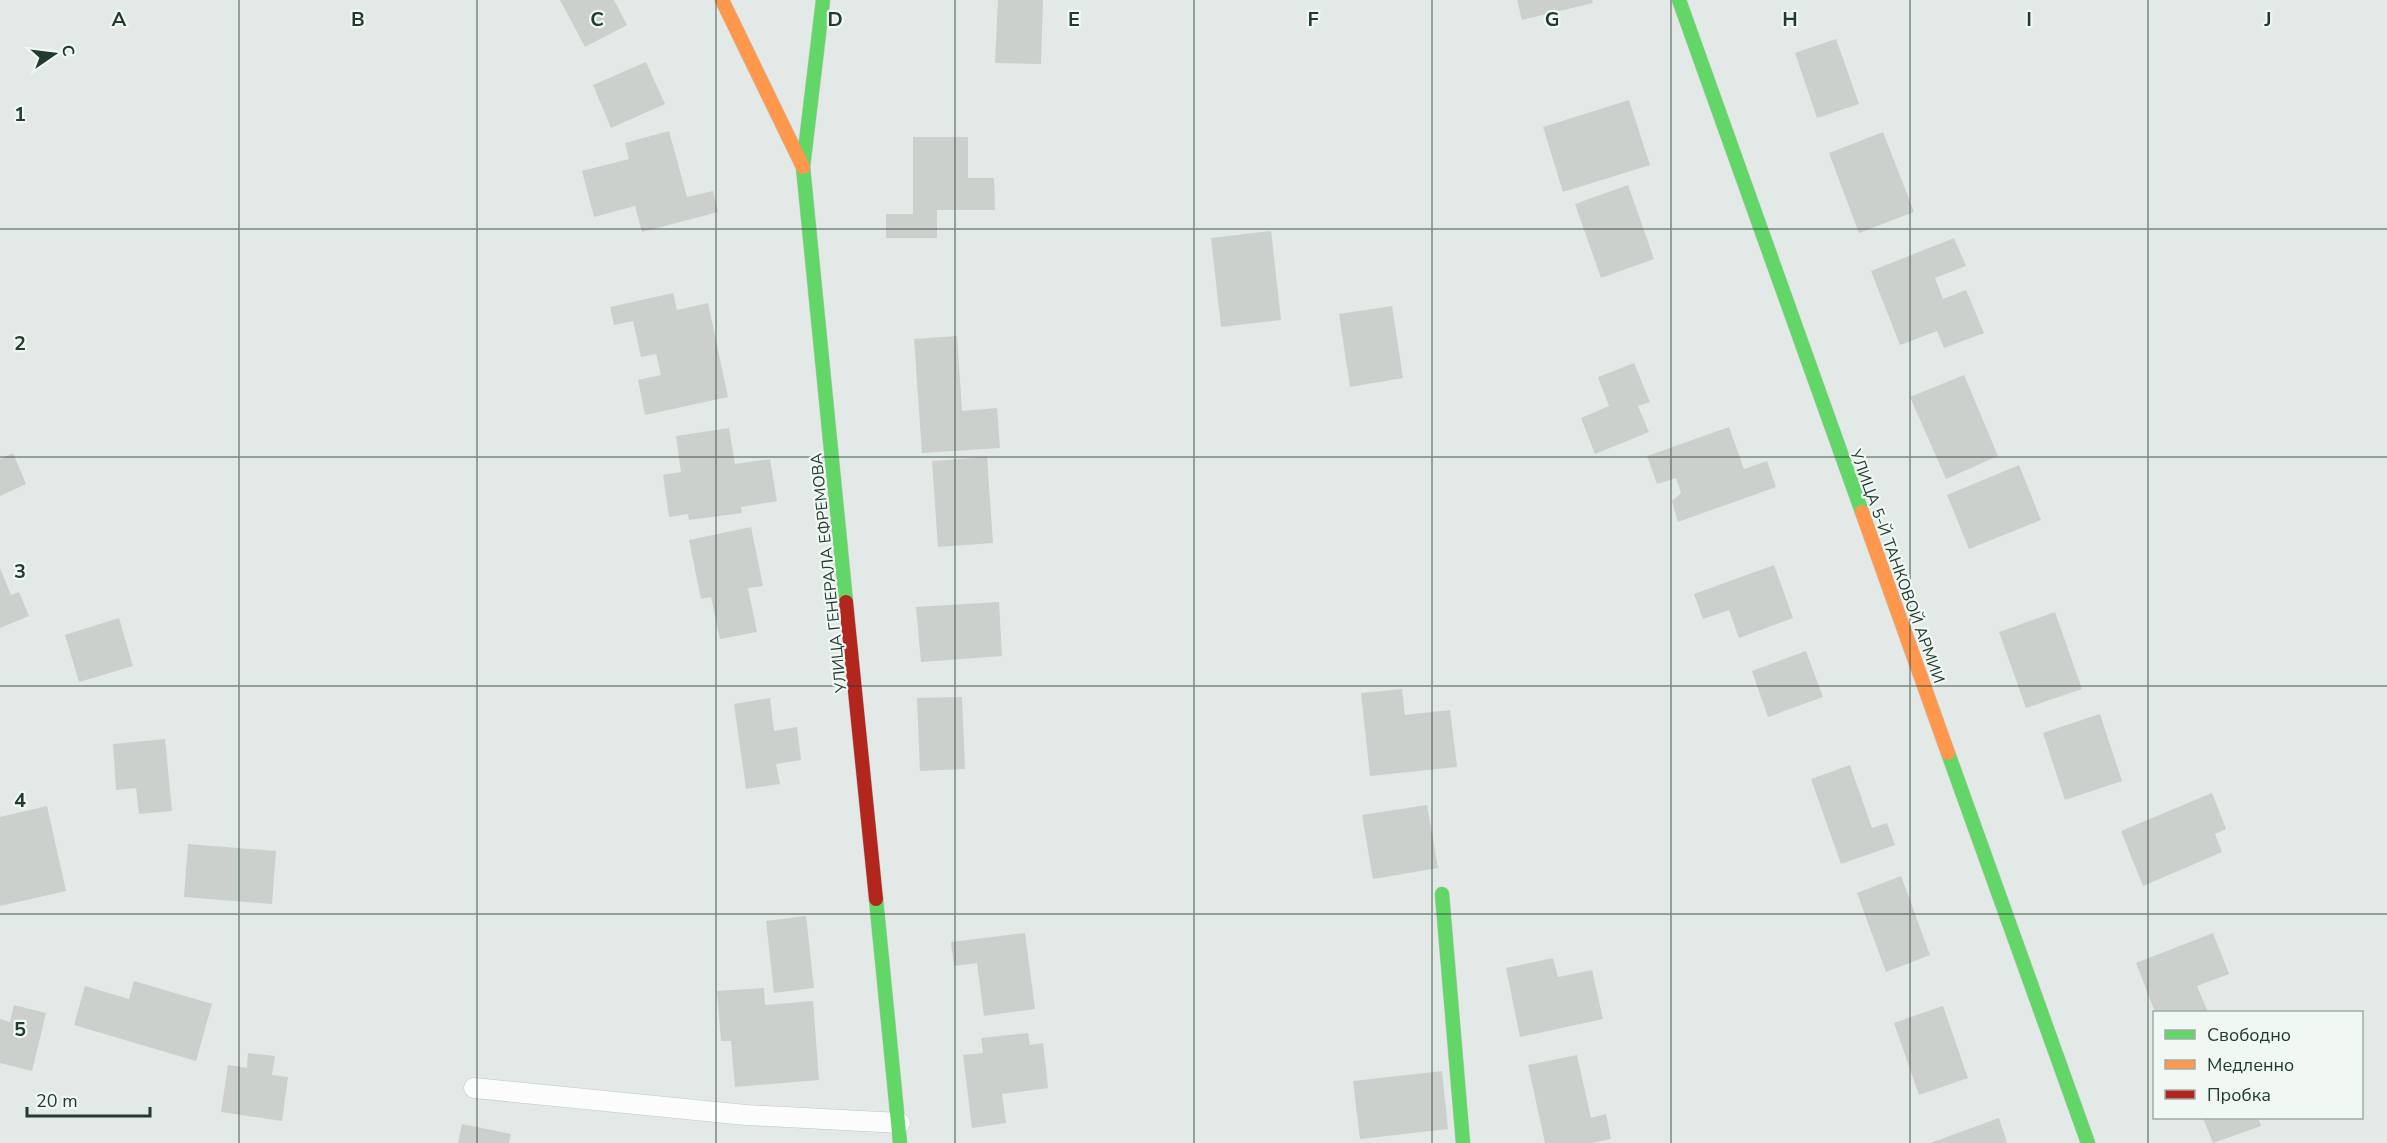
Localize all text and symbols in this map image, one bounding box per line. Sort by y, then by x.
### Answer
text: A [112,6,127,33]
text: B [351,6,365,33]
text: C [590,6,604,33]
text: D [827,6,843,33]
text: E [1068,6,1080,33]
text: F [1307,6,1319,33]
text: G [1545,6,1559,33]
text: H [1782,6,1798,33]
text: I [2026,6,2032,33]
text: J [2263,6,2272,33]
north arrow [24,24,84,84]
text: С [56,43,80,59]
text: 1 [14,101,26,128]
text: 2 [14,330,26,357]
street label: УЛИЦА 5-Й ТАНКОВОЙ АРМИИ [1844,445,1950,686]
street label: УЛИЦА ГЕНЕРАЛА ЕФРЕМОВА [805,452,853,695]
text: 3 [14,558,26,585]
text: 4 [14,787,26,814]
legend [2153,1011,2363,1119]
text: 5 [14,1016,26,1043]
text: Свободно [2207,1023,2291,1047]
text: Медленно [2207,1053,2294,1077]
scale bar [27,1080,150,1118]
text: Пробка [2207,1083,2271,1107]
text: 20 m [36,1089,78,1113]

